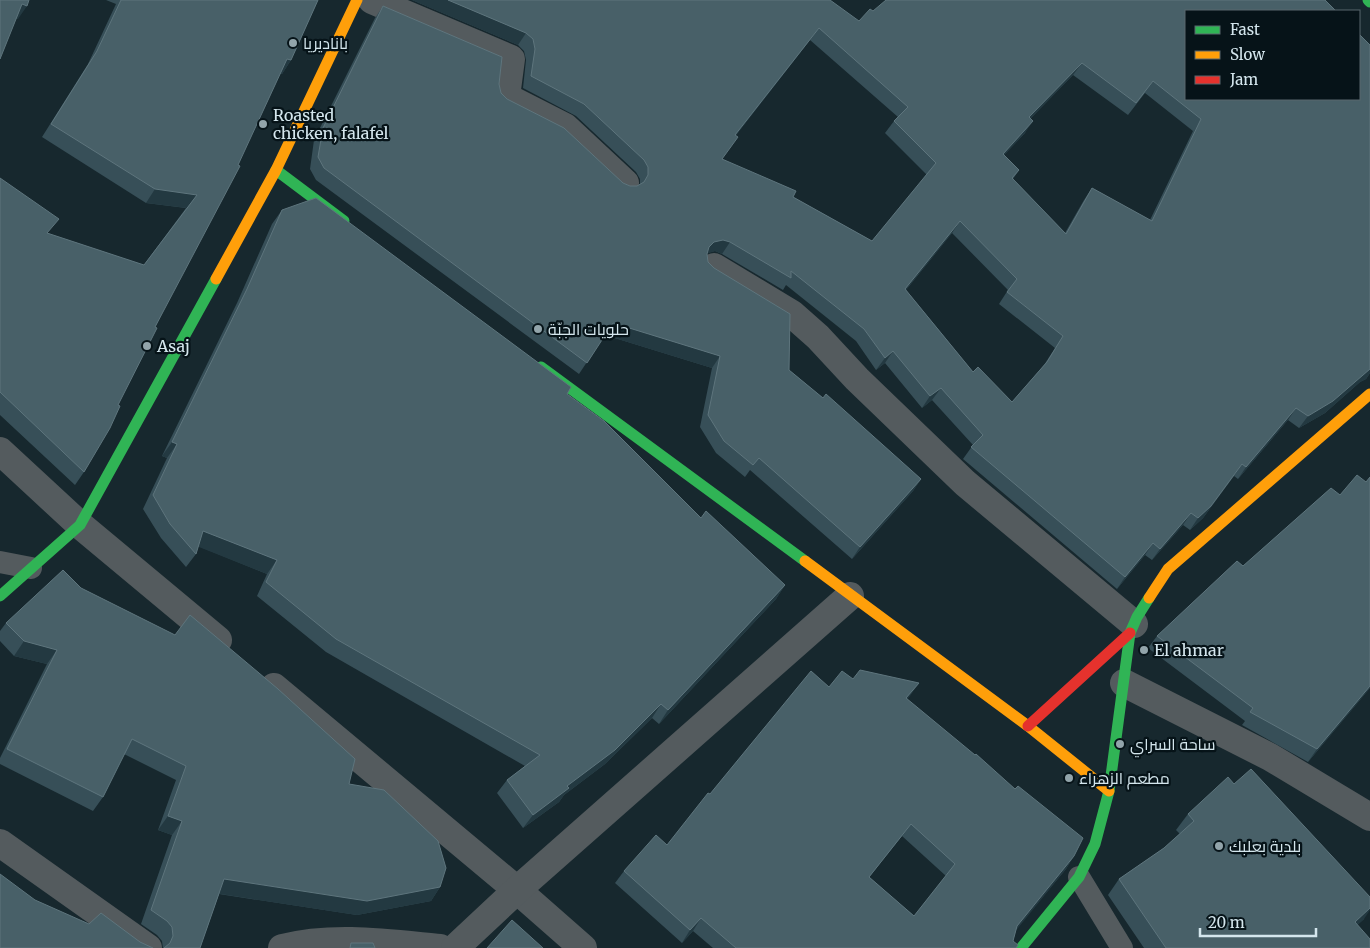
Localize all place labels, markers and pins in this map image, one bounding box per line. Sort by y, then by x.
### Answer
place label: باناديريا [303,33,348,53]
marker: باناديريا [287,37,299,49]
place label: Roasted chicken, falafel [273,105,389,143]
marker: Roasted chicken, falafel [257,118,269,130]
place label: حلويات الجبّة [548,319,629,339]
marker: حلويات الجبّة [532,323,544,335]
place label: Asaj [156,336,190,356]
marker: Asaj [141,340,153,352]
place label: El ahmar [1154,640,1224,660]
marker: El ahmar [1138,644,1150,656]
place label: ساحة السراي [1130,734,1216,758]
marker: ساحة السراي [1114,738,1126,750]
place label: مطعم الزهراء [1079,768,1170,790]
marker: مطعم الزهراء [1063,772,1075,784]
place label: بلدية بعلبك [1229,836,1301,856]
marker: بلدية بعلبك [1213,840,1225,852]

